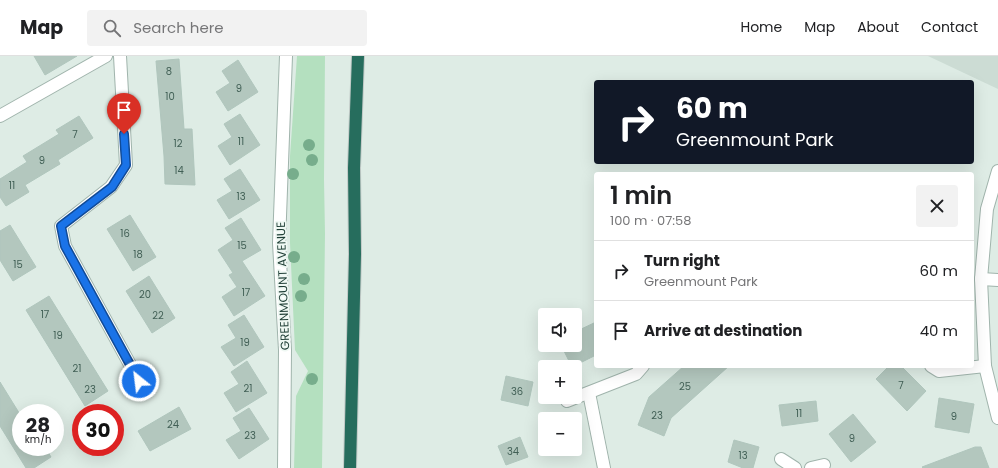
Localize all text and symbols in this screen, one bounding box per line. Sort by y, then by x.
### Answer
search box [87,10,367,46]
text: Map [20,14,63,41]
icon: search [101,17,123,39]
text: Search here [133,17,224,38]
text: Home [740,17,782,37]
text: Map [804,17,835,37]
text: About [857,17,899,37]
text: Contact [921,17,978,37]
house number: 8 [166,64,172,79]
house number: 9 [236,81,242,96]
house number: 10 [165,89,175,104]
text: 60 m [676,89,748,128]
pin [107,93,141,134]
icon: right [610,96,662,148]
icon: arrive [113,99,135,121]
house number: 7 [72,127,78,142]
text: Greenmount Park [676,127,834,152]
house number: 11 [238,134,244,149]
house number: 12 [174,136,183,151]
house number: 9 [39,153,45,168]
house number: 14 [174,163,184,178]
house number: 11 [9,178,15,193]
text: 1 min [610,179,672,212]
button: close [916,185,958,227]
house number: 13 [236,189,246,204]
text: 100 m · 07:58 [610,211,691,230]
street label: GREENMOUNT AVENUE [272,222,293,350]
house number: 16 [120,226,130,241]
house number: 15 [237,238,247,253]
house number: 18 [133,247,143,262]
text: Turn right [644,250,720,271]
house number: 15 [13,257,23,272]
icon: right [610,260,632,282]
text: 60 m [920,260,958,281]
text: Greenmount Park [644,272,758,291]
house number: 17 [242,285,251,300]
house number: 20 [139,287,151,302]
house number: 17 [41,307,50,322]
house number: 22 [152,308,164,323]
map controls [538,308,582,456]
button: sound [538,308,582,352]
icon: arrive [610,320,632,342]
text: Arrive at destination [644,320,802,341]
text: 40 m [920,320,958,341]
house number: 19 [53,328,63,343]
house number: 19 [240,335,250,350]
position arrow [118,360,160,402]
button: + [538,360,582,404]
house number: 21 [73,361,81,376]
house number: 7 [898,378,904,393]
house number: 25 [679,379,691,394]
house number: 21 [244,381,252,396]
house number: 23 [84,382,96,397]
house number: 36 [511,384,523,399]
speed limit sign: 30 [72,404,124,456]
house number: 11 [796,406,802,421]
house number: 23 [651,408,663,423]
house number: 9 [951,409,957,424]
text: 28 [26,411,50,439]
button: − [538,412,582,456]
house number: 24 [167,417,179,432]
house number: 23 [244,428,256,443]
house number: 9 [849,431,855,446]
text: km/h [25,432,51,447]
house number: 34 [507,444,519,459]
house number: 13 [738,448,748,463]

